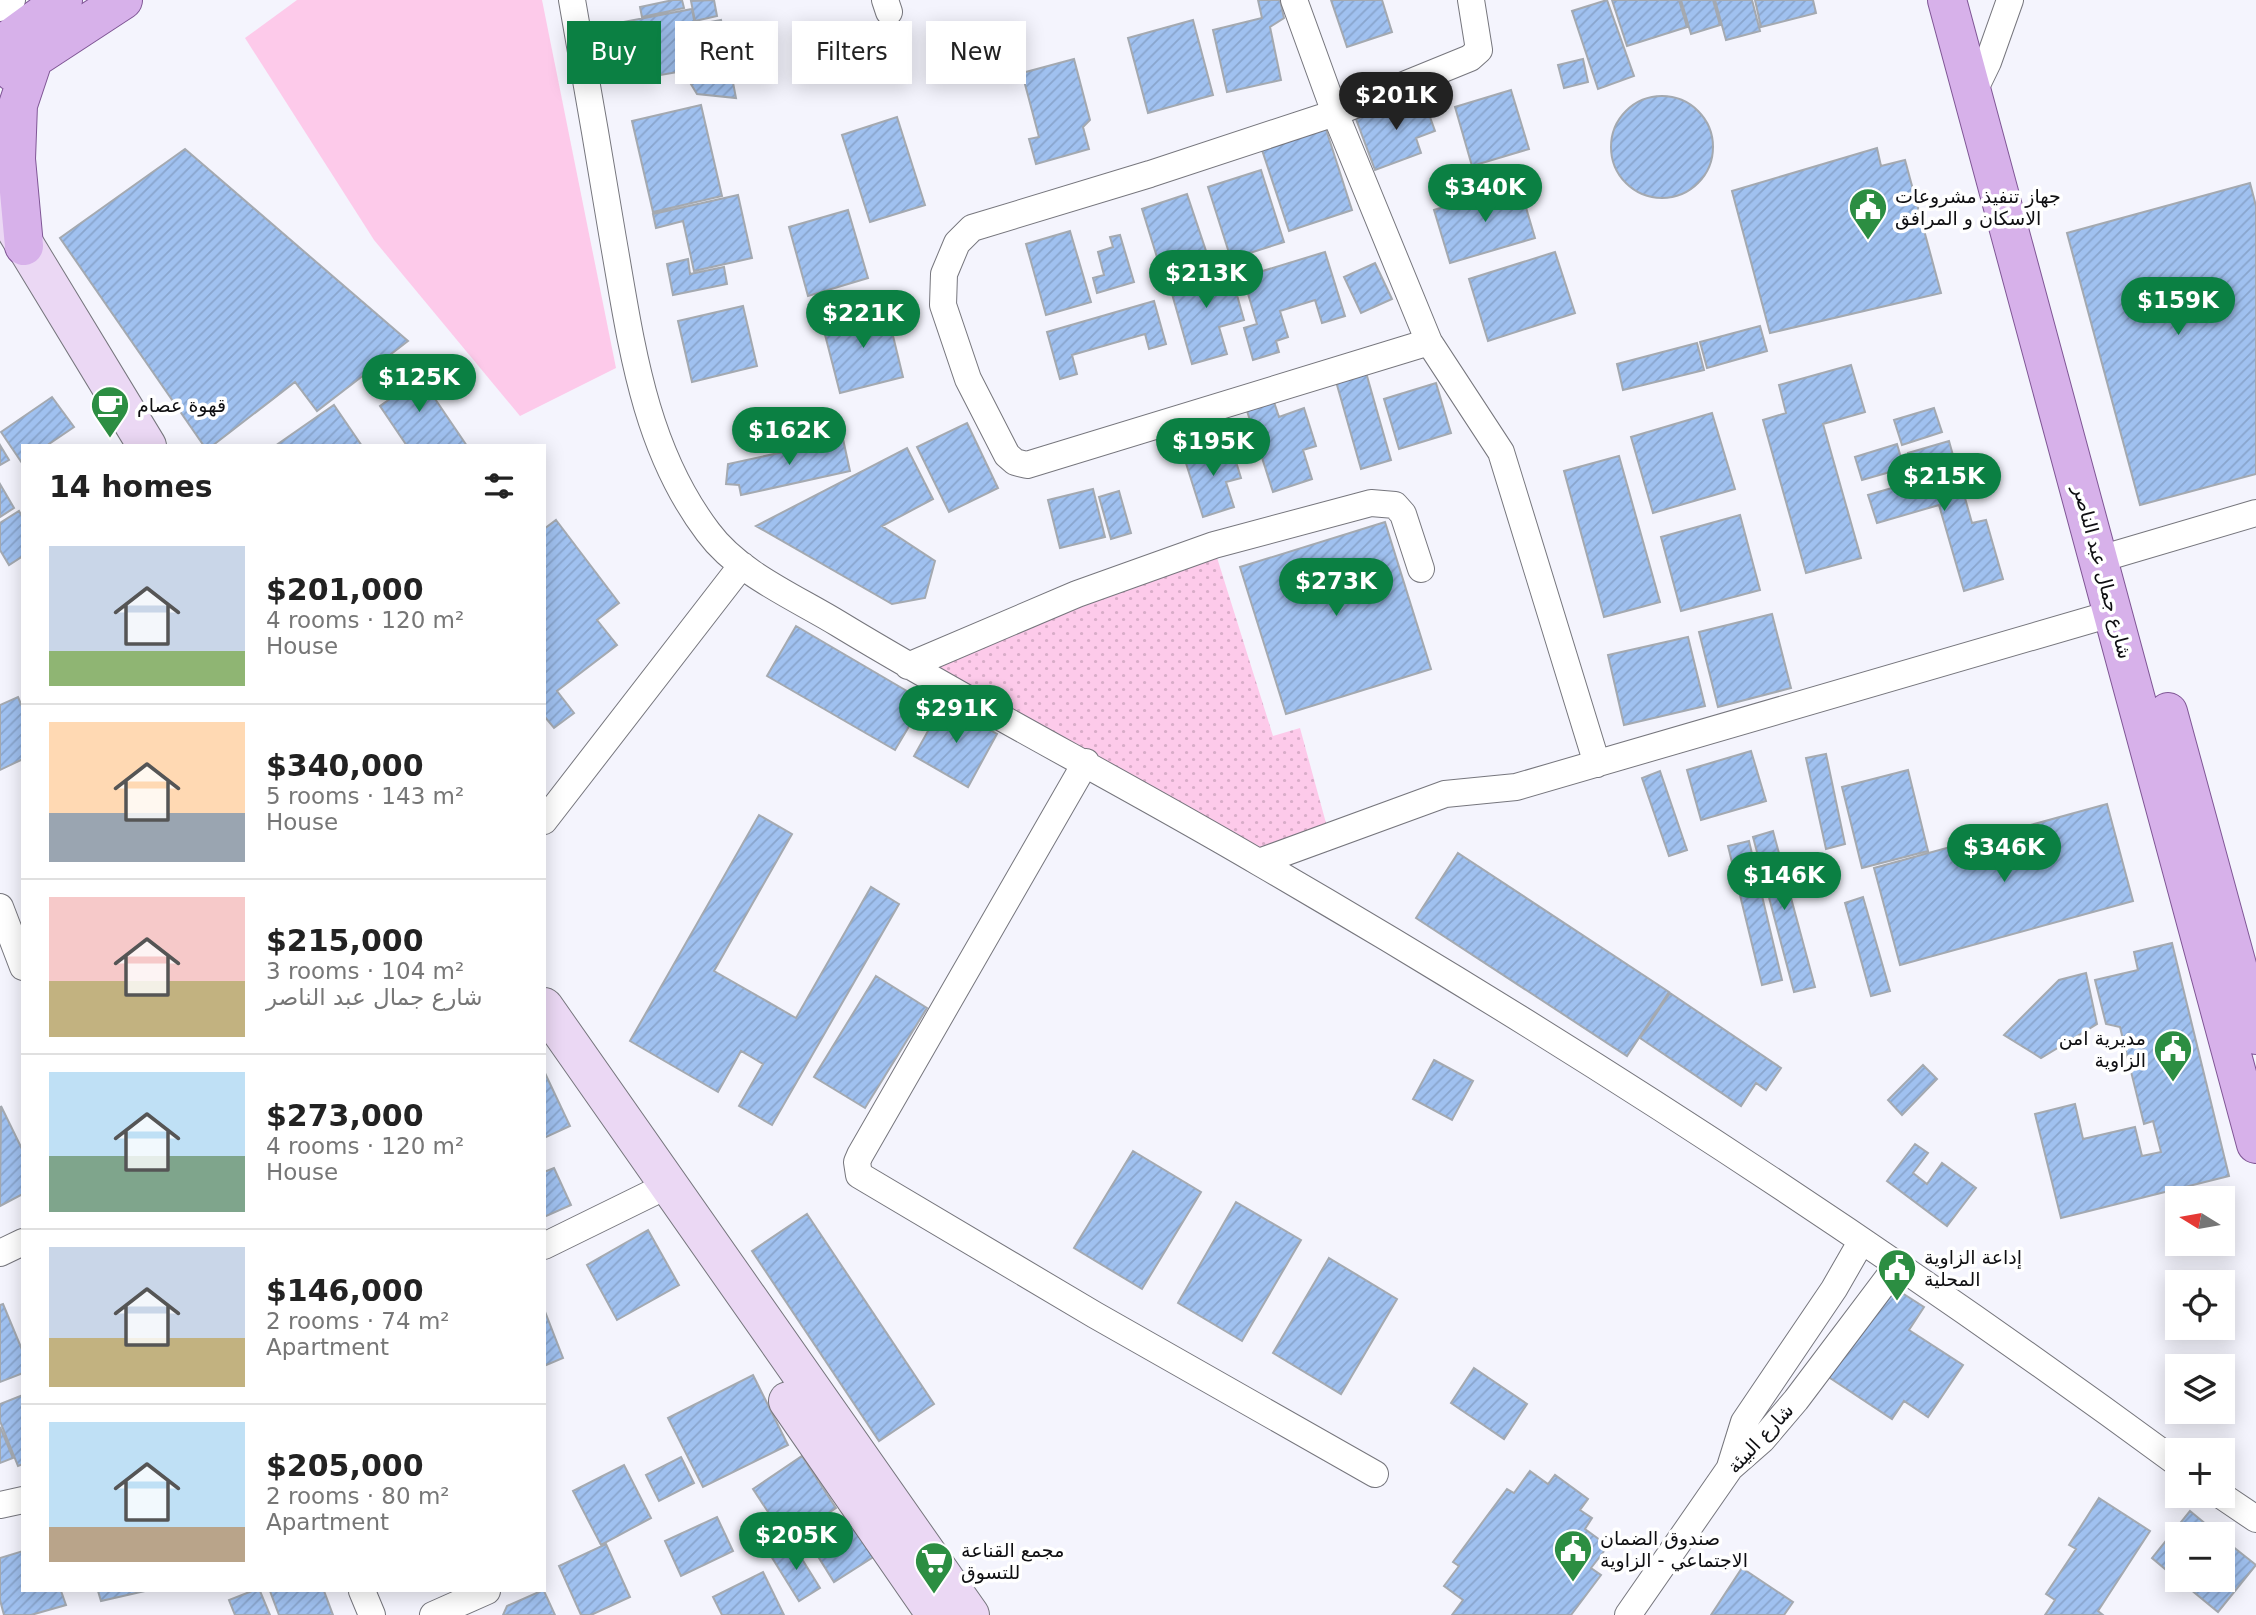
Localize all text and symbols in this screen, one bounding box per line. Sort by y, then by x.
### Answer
chip: Buy [567,21,661,84]
chip: Rent [675,21,778,84]
chip: Filters [792,21,912,84]
chip: New [926,21,1026,84]
pin: $201K [1347,72,1445,132]
text: $201K [1355,82,1437,108]
pin: $340K [1436,164,1534,224]
text: $340K [1444,174,1526,200]
place label: جهاز تنفيذ مشروعات الاسكان و المرافق [1895,185,2061,230]
public building icon: جهاز تنفيذ مشروعات الاسكان و المرافق [1847,186,1889,241]
pin: $213K [1157,250,1255,310]
text: $213K [1165,260,1247,286]
pin: $159K [2129,278,2227,337]
text: $159K [2137,287,2219,313]
pin: $221K [814,290,912,350]
text: $221K [822,300,904,326]
pin: $125K [370,354,468,414]
text: $125K [378,364,460,390]
cafe icon: قهوة عصام [89,384,131,439]
place label: قهوة عصام [137,394,226,417]
pin: $162K [740,407,838,467]
text: $162K [748,417,830,443]
pin: $195K [1164,419,1262,478]
text: $195K [1172,428,1254,454]
pin: $215K [1895,454,1993,513]
text: $215K [1903,463,1985,489]
icon: filters [480,467,518,505]
text: 14 homes [49,469,213,504]
street label: شارع جمال عبد الناصر [2068,482,2137,662]
pin: $273K [1287,558,1385,618]
text: $273K [1295,568,1377,594]
text: $201,000 [266,572,424,607]
icon: home [105,574,189,658]
text: 4 rooms · 120 m² [266,607,464,633]
text: House [266,633,338,659]
pin: $291K [907,686,1005,745]
text: $291K [915,695,997,721]
text: $340,000 [266,748,424,783]
icon: home [105,750,189,834]
text: 5 rooms · 143 m² [266,783,464,809]
text: House [266,809,338,835]
pin: $346K [1955,824,2053,884]
text: $346K [1963,834,2045,860]
pin: $146K [1735,852,1833,912]
text: $146K [1743,862,1825,888]
text: $215,000 [266,923,424,958]
icon: home [105,925,189,1009]
text: 3 rooms · 104 m² [266,958,464,984]
text: شارع جمال عبد الناصر [266,984,483,1010]
place label: مديرية امن الزاوية [2059,1027,2146,1072]
public building icon: مديرية امن الزاوية [2152,1028,2194,1083]
text: $273,000 [266,1098,424,1133]
icon: home [105,1100,189,1184]
text: 4 rooms · 120 m² [266,1133,464,1159]
text: House [266,1159,338,1185]
north arrow [2165,1186,2235,1256]
map controls [2165,1186,2235,1592]
place label: إداعة الزاوية المحلية [1924,1246,2022,1290]
public building icon: إداعة الزاوية المحلية [1876,1247,1918,1302]
button: locate [2165,1270,2235,1340]
text: $146,000 [266,1273,424,1308]
icon: home [105,1275,189,1359]
text: 2 rooms · 74 m² [266,1308,450,1334]
text: Apartment [266,1334,389,1360]
button: layers [2165,1354,2235,1424]
street label: شارع البيئة [1722,1399,1798,1478]
button: + [2165,1438,2235,1508]
text: $205,000 [266,1448,424,1483]
icon: home [105,1450,189,1534]
text: 2 rooms · 80 m² [266,1483,450,1509]
text: Apartment [266,1509,389,1535]
pin: $205K [747,1512,845,1572]
text: $205K [755,1522,837,1548]
button: − [2165,1522,2235,1592]
place label: صندوق الضمان الاجتماعي - الزاوية [1600,1527,1748,1572]
public building icon: صندوق الضمان الاجتماعي - الزاوية [1552,1528,1594,1583]
place label: مجمع القناعة للتسوق [961,1539,1064,1584]
supermarket icon: مجمع القناعة للتسوق [913,1540,955,1595]

